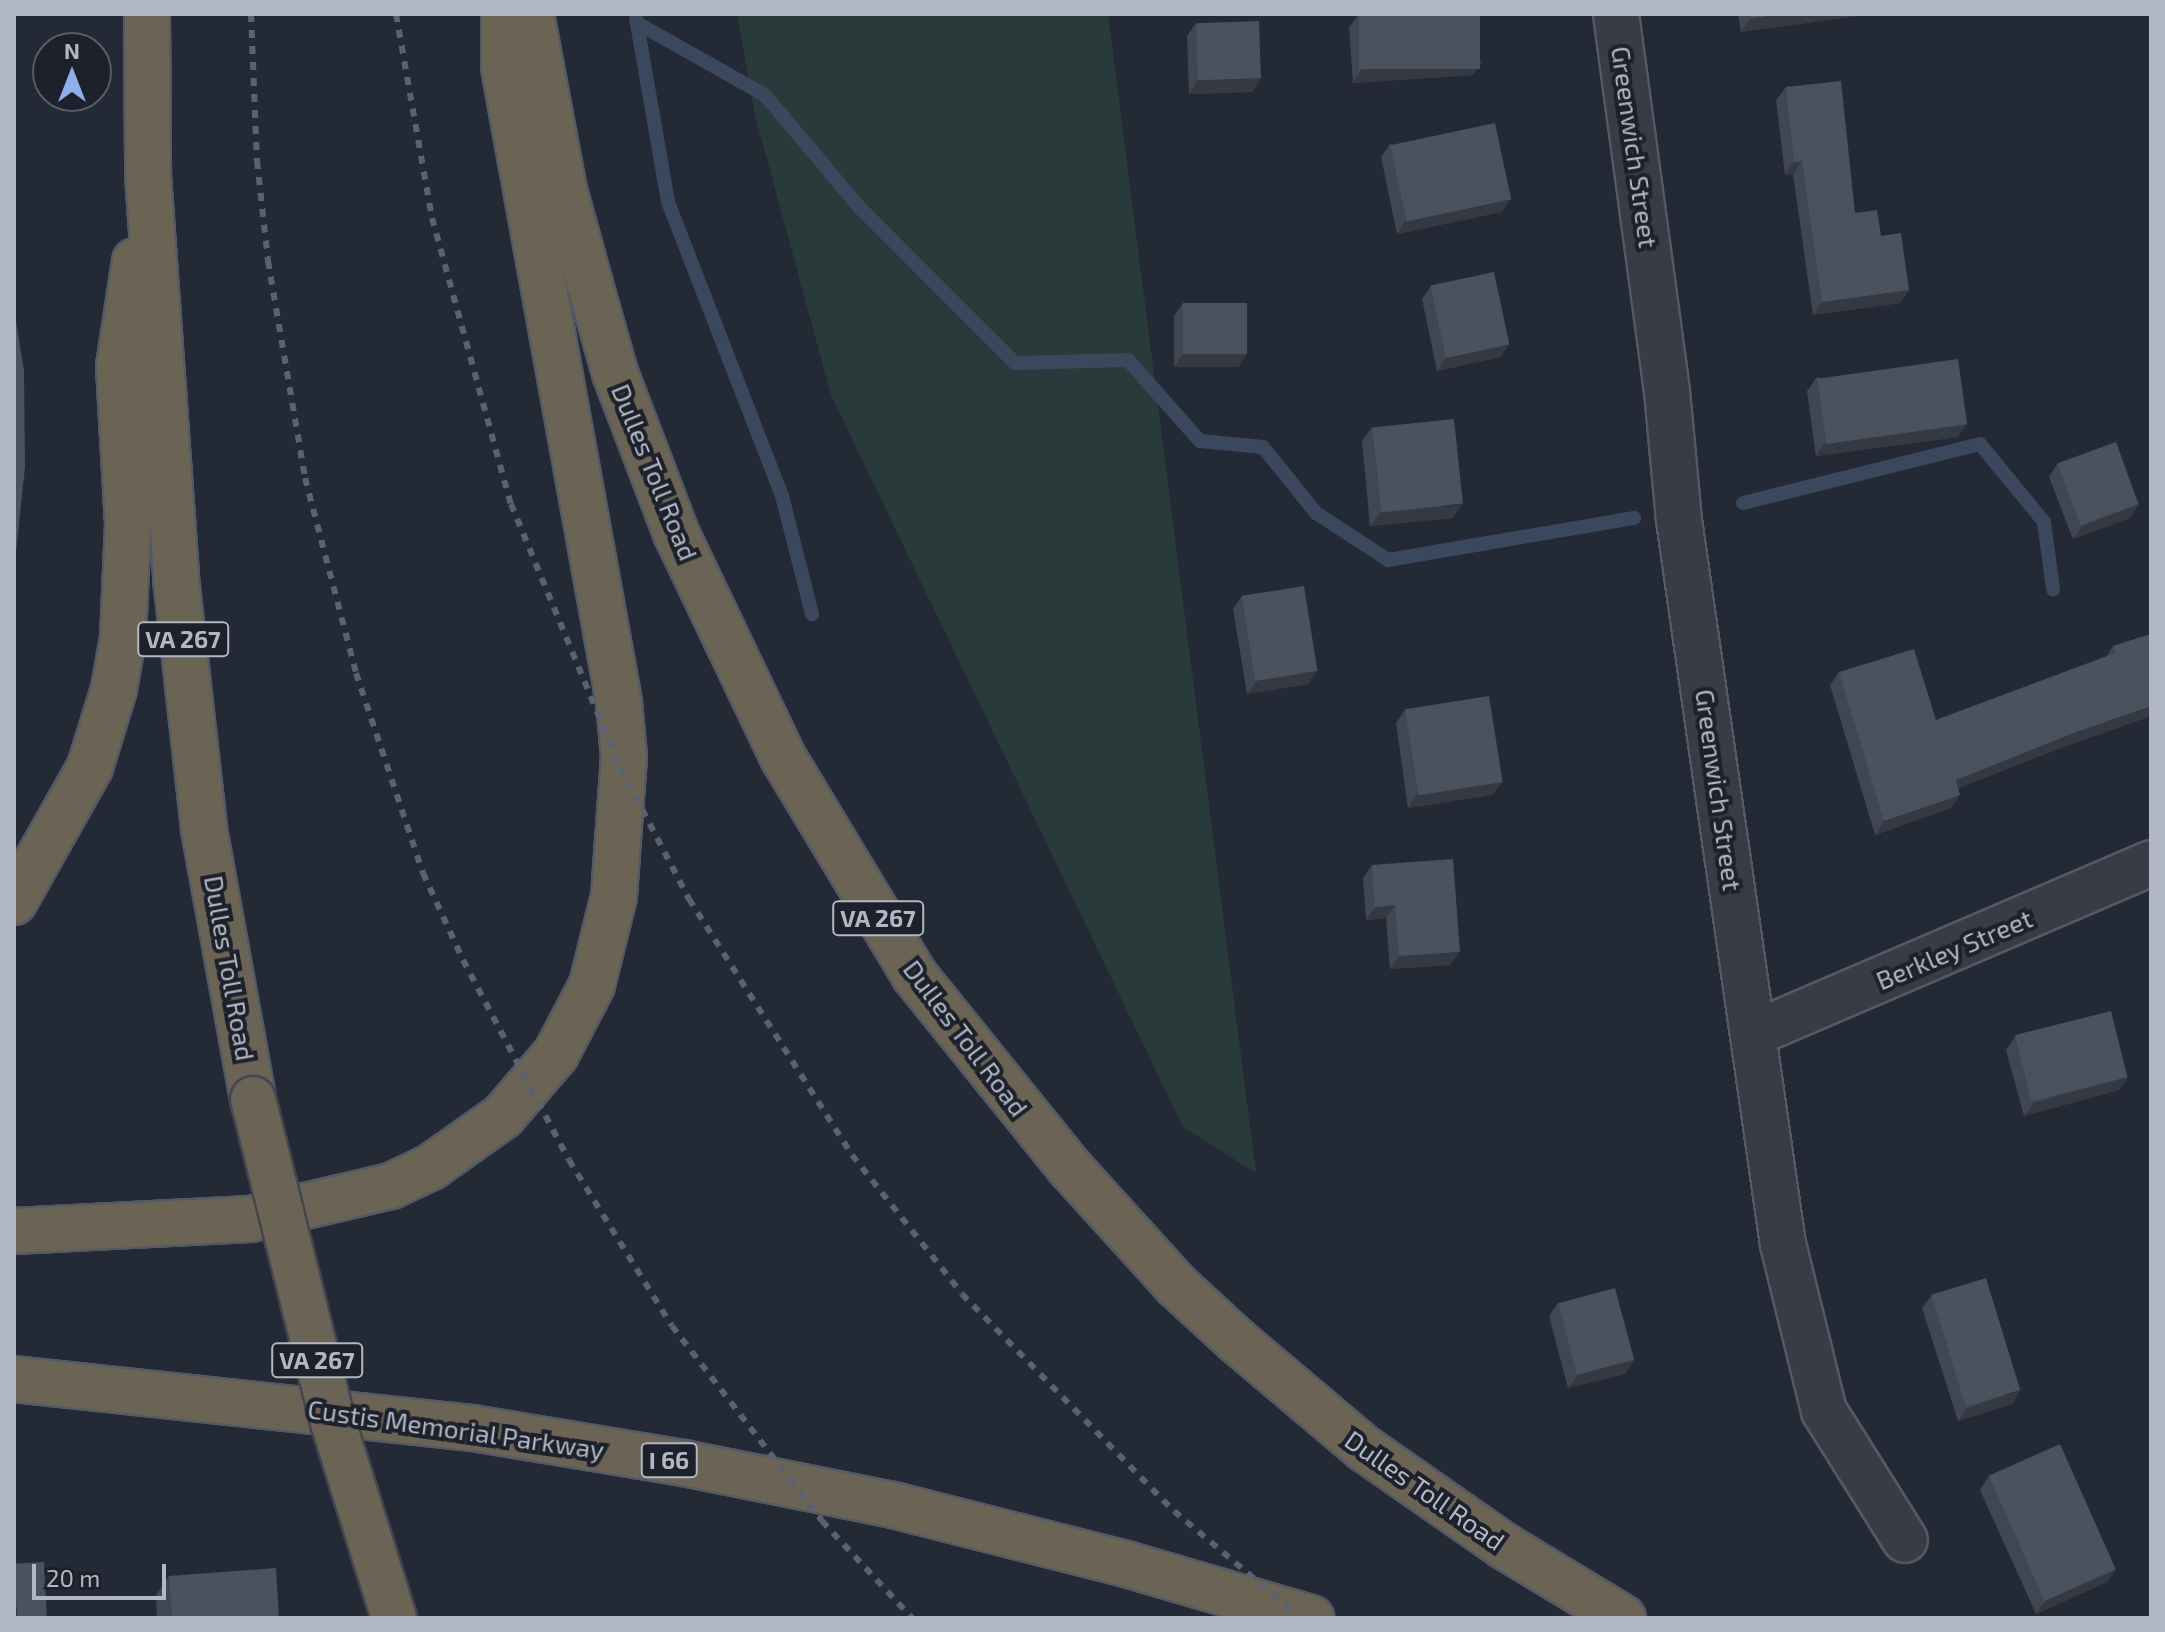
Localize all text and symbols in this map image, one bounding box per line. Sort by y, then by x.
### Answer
north arrow [32,32,112,112]
text: N [64,37,80,63]
street label: Greenwich Street [1605,44,1665,250]
street label: Dulles Toll Road [605,379,705,565]
road number: VA 267 [135,619,231,659]
street label: Greenwich Street [1689,687,1749,893]
street label: Dulles Toll Road [198,872,262,1064]
road number: VA 267 [830,898,926,938]
street label: Berkley Street [1871,902,2037,996]
street label: Dulles Toll Road [897,953,1035,1123]
road number: VA 267 [269,1340,365,1380]
street label: Custis Memorial Parkway [305,1393,607,1465]
street label: Dulles Toll Road [1339,1423,1511,1557]
road number: I 66 [639,1440,699,1480]
scale bar [36,1548,170,1598]
text: 20 m [46,1563,100,1592]

